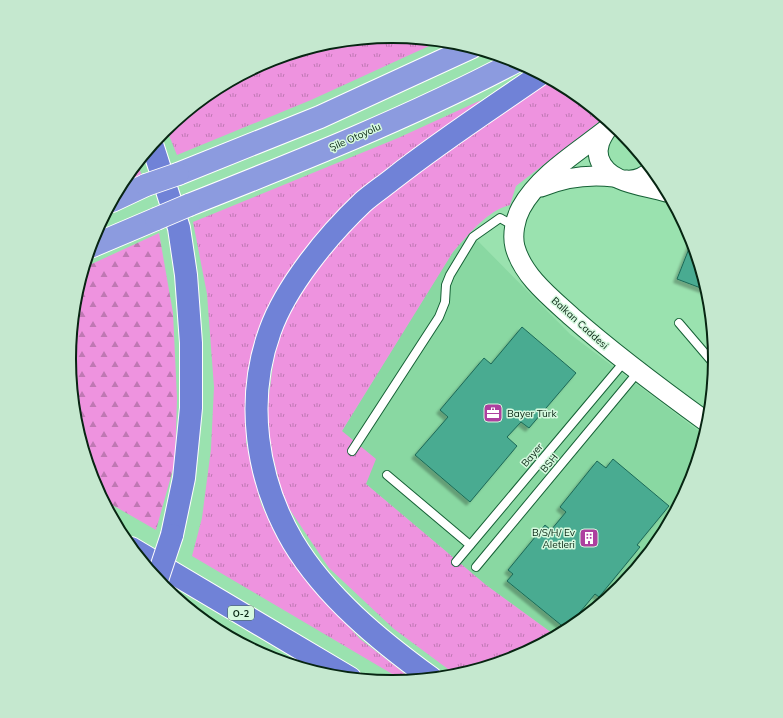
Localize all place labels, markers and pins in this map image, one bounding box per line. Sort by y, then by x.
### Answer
office icon: Bayer Türk [482,402,504,424]
place label: Bayer Türk [507,407,557,420]
place label: B/S/H/ Ev Aletleri [532,526,576,551]
building icon: B/S/H/ Ev Aletleri [578,527,600,549]

